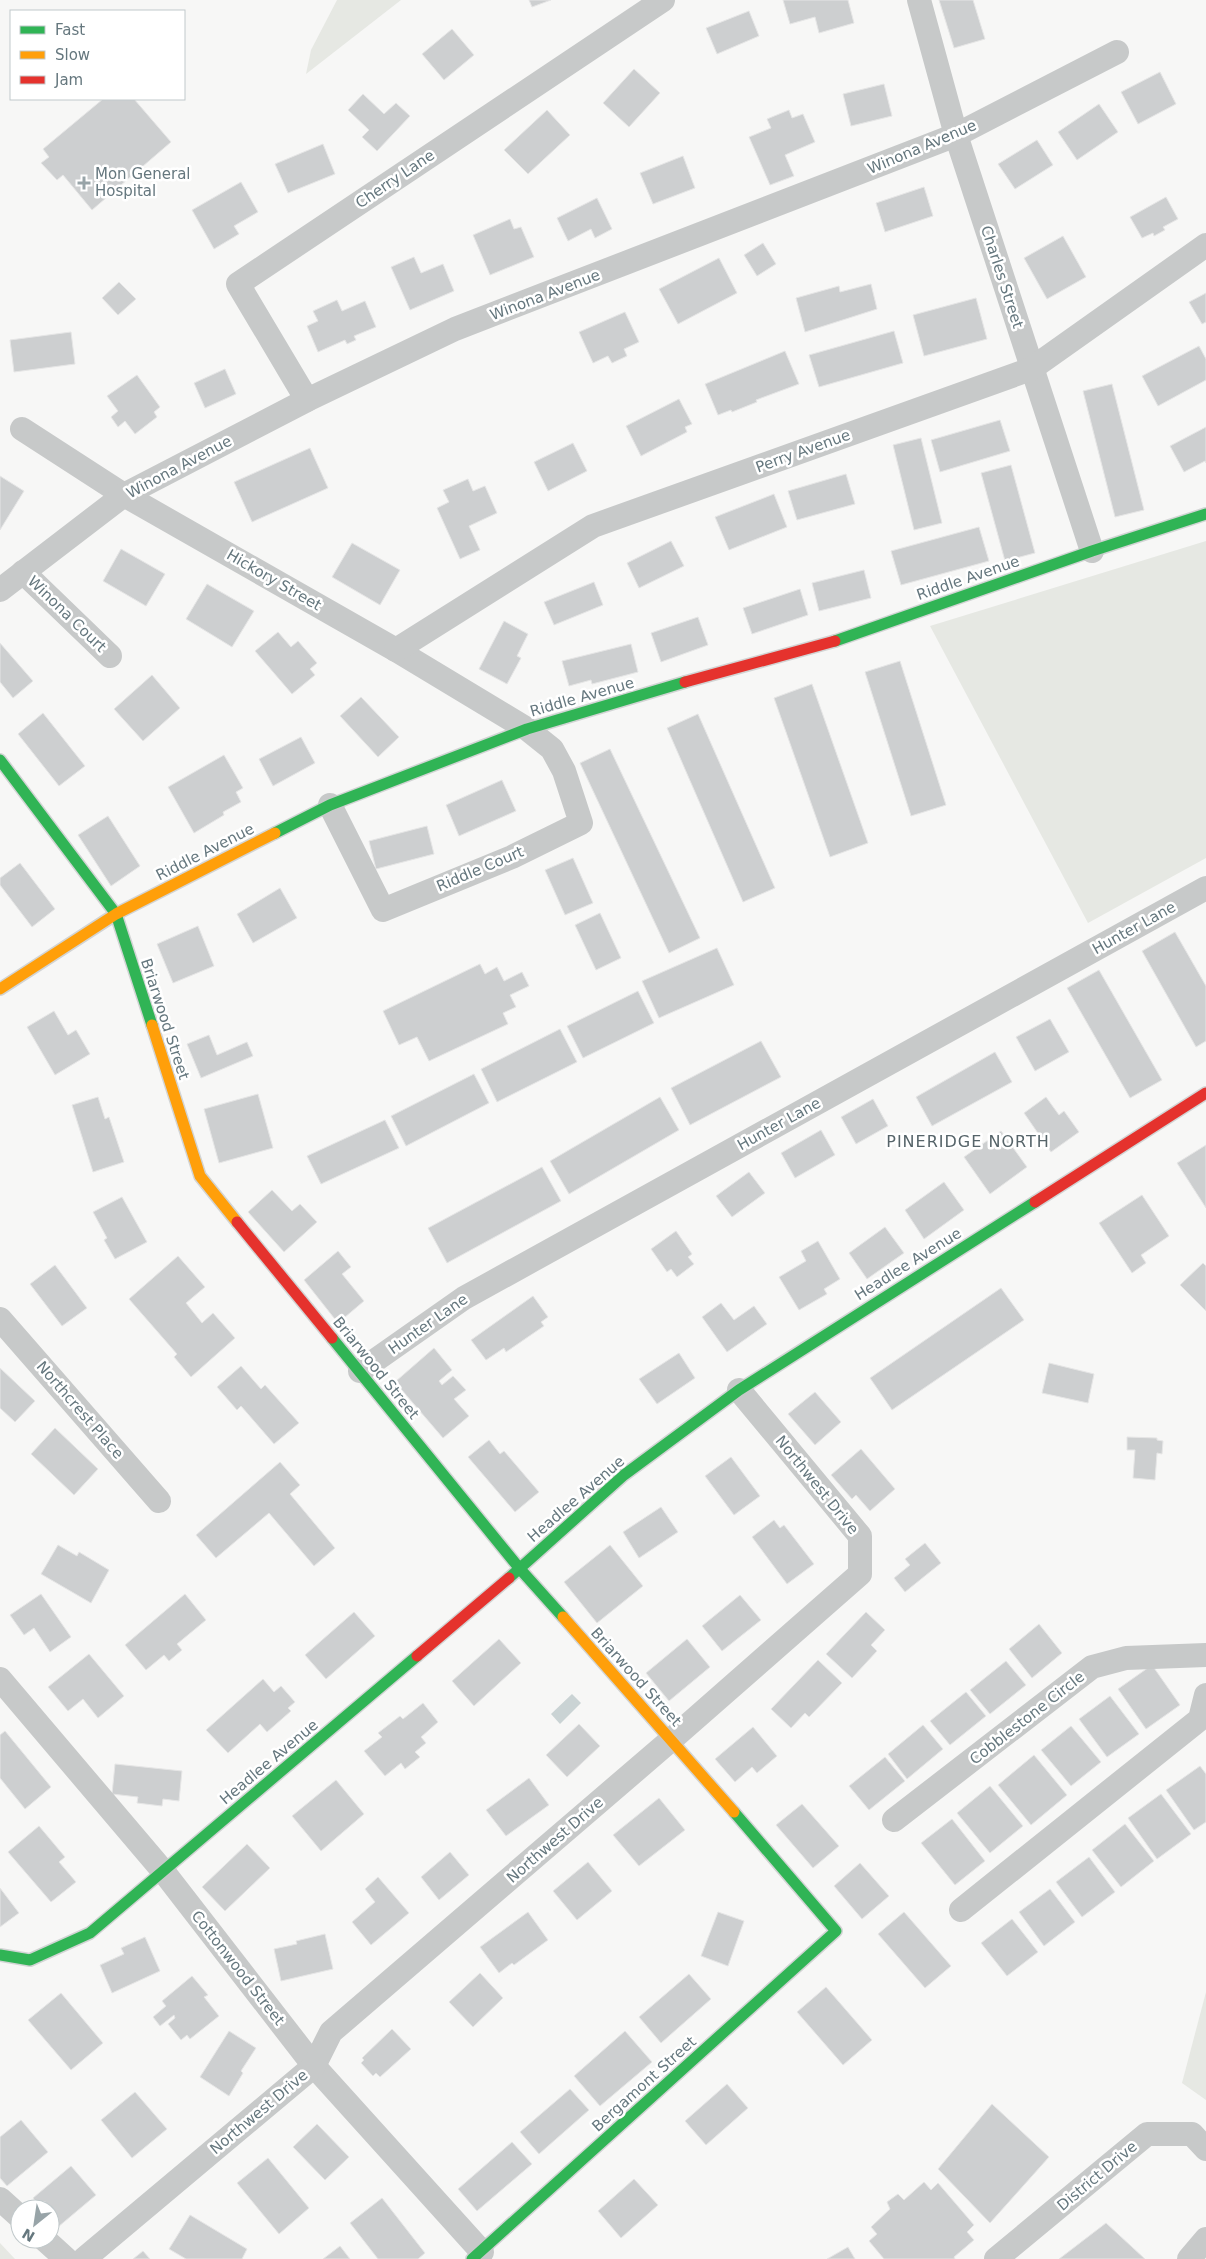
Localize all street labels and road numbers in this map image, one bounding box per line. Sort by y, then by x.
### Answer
street label: Winona Avenue [865,116,979,178]
street label: Cherry Lane [352,146,438,212]
street label: Charles Street [977,223,1027,331]
street label: Winona Avenue [487,266,603,324]
street label: Perry Avenue [753,426,853,476]
street label: Winona Avenue [123,432,235,502]
street label: Hickory Street [223,546,325,614]
street label: Riddle Avenue [914,552,1022,604]
street label: Winona Court [24,572,110,656]
street label: Riddle Avenue [528,674,636,720]
street label: Riddle Avenue [153,820,257,884]
street label: Riddle Court [434,843,526,895]
street label: Hunter Lane [1089,898,1179,958]
street label: Briarwood Street [137,956,193,1082]
street label: Hunter Lane [734,1094,824,1154]
street label: Headlee Avenue [851,1224,965,1304]
street label: Hunter Lane [385,1290,471,1358]
street label: Briarwood Street [329,1313,423,1423]
street label: Northcrest Place [33,1357,127,1463]
street label: Northwest Drive [772,1432,862,1538]
street label: Headlee Avenue [524,1452,628,1546]
street label: Briarwood Street [587,1624,685,1730]
street label: Cobblestone Circle [966,1668,1088,1768]
street label: Headlee Avenue [216,1716,322,1808]
street label: Northwest Drive [503,1793,607,1887]
street label: Cottonwood Street [188,1907,288,2029]
street label: Bergamont Street [588,2033,700,2135]
street label: Northwest Drive [207,2066,311,2158]
street label: District Drive [1053,2137,1141,2215]

